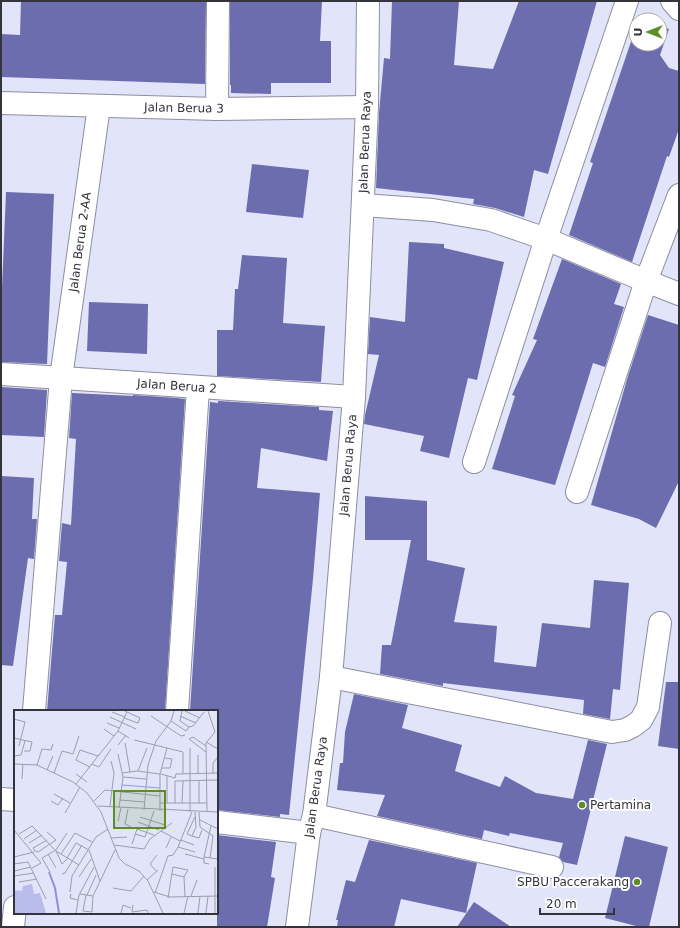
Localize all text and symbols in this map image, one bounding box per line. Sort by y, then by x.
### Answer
north arrow [628,12,668,52]
text: U [632,28,645,36]
street label: Jalan Berua Raya [356,91,374,194]
street label: Jalan Berua 3 [143,100,224,116]
street label: Jalan Berua 2-AA [66,190,94,294]
street label: Jalan Berua 2 [136,376,217,396]
street label: Jalan Berua Raya [336,413,359,518]
inset map [14,710,218,914]
street label: Jalan Berua Raya [302,735,330,840]
place label: Pertamina [590,798,651,812]
marker: Pertamina [577,800,587,810]
place label: SPBU Paccerakang [517,875,629,889]
marker: SPBU Paccerakang [632,877,642,887]
scale bar [540,890,614,916]
text: 20 m [546,897,577,911]

